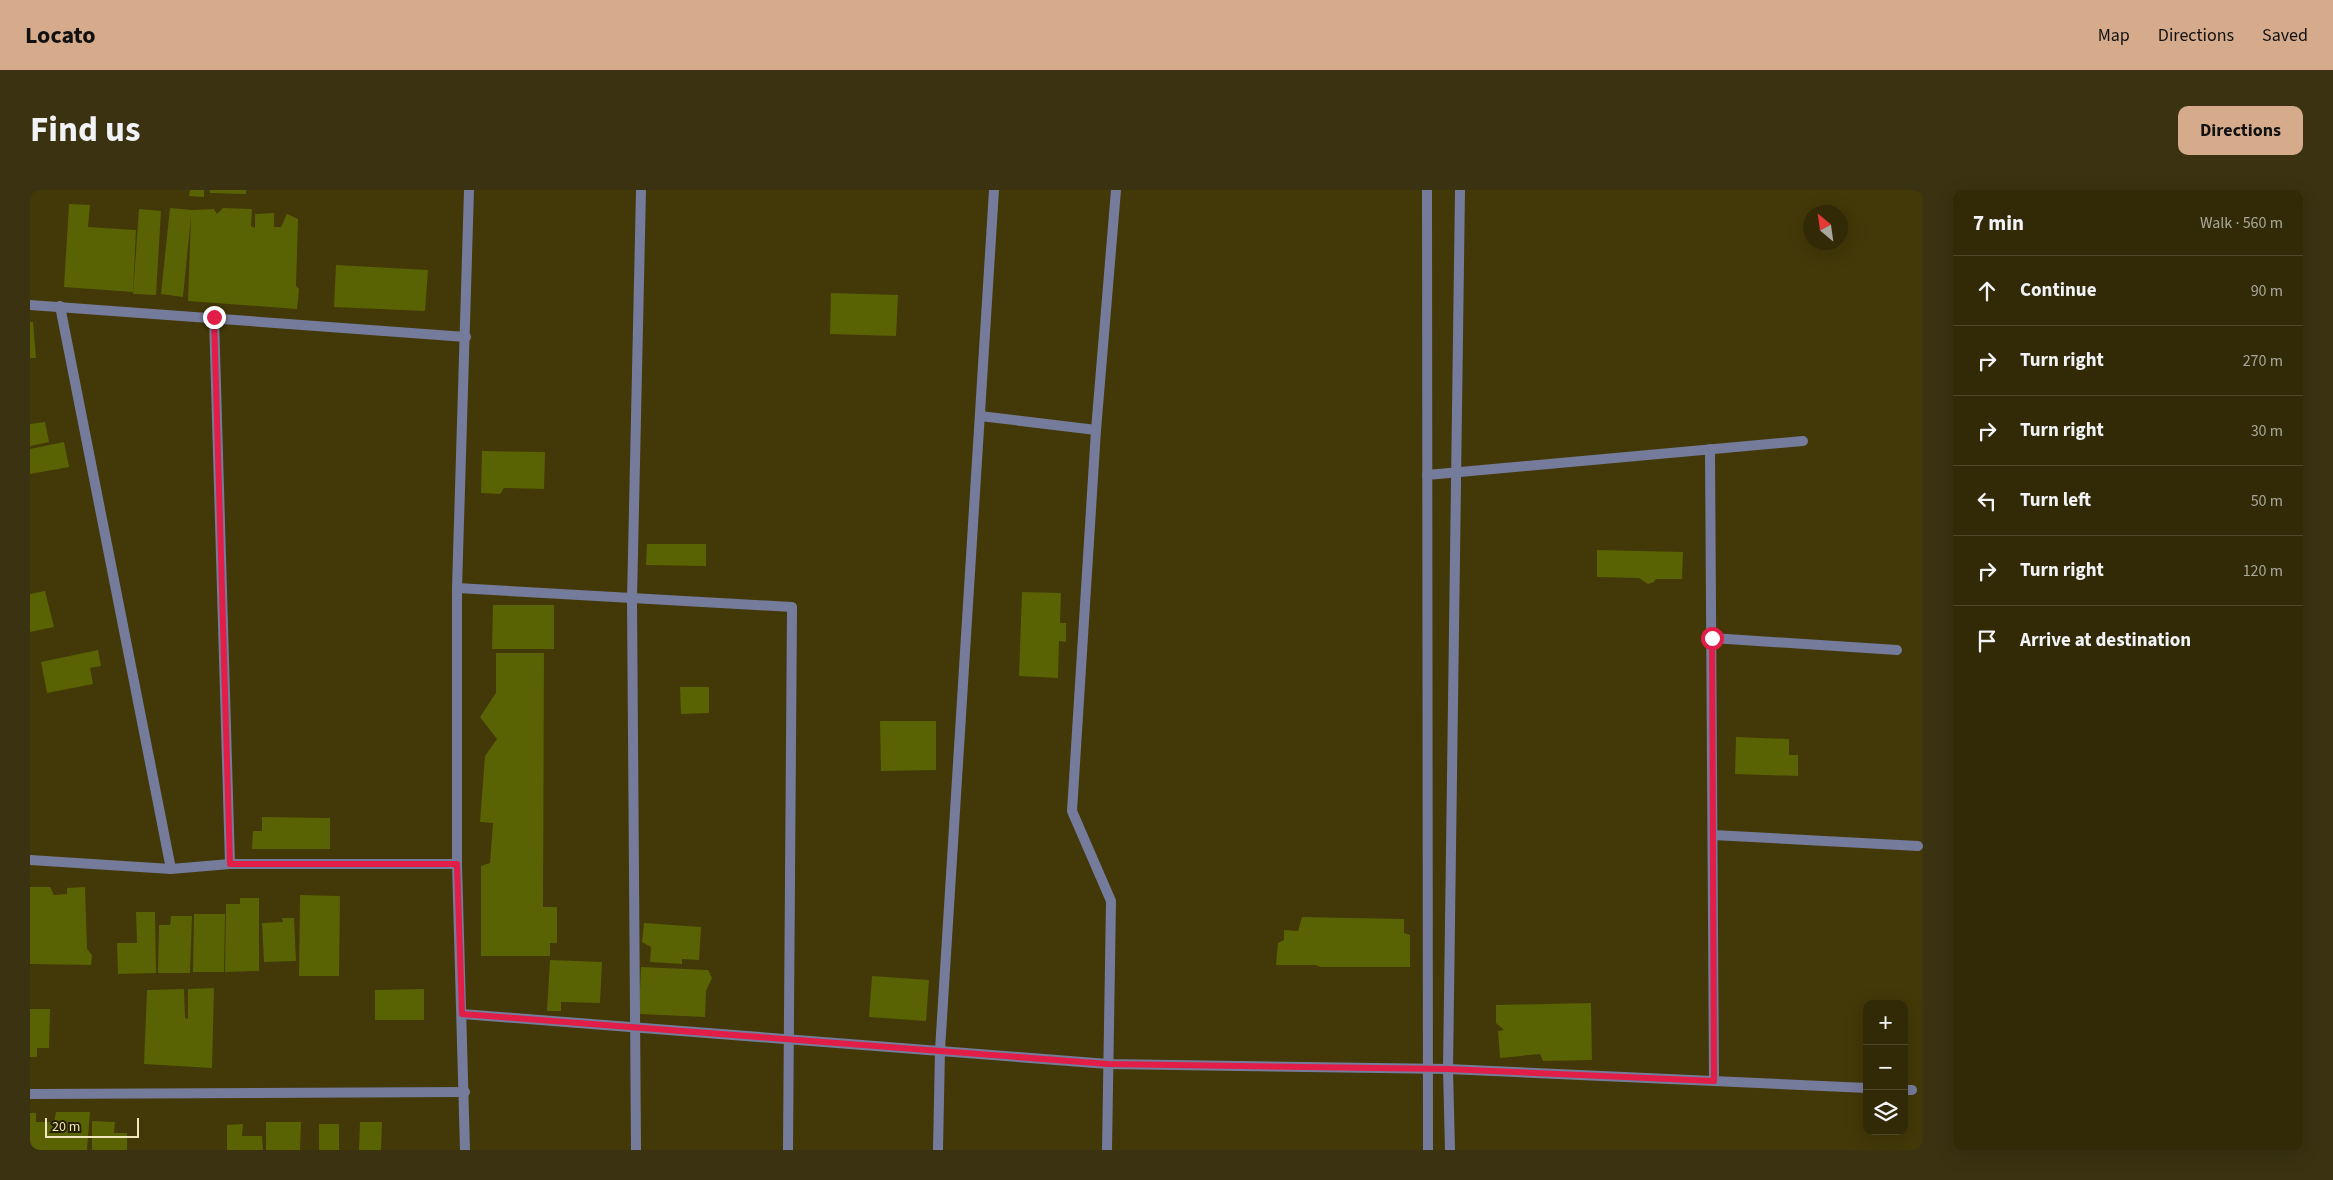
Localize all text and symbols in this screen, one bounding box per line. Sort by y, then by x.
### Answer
text: Locato [25,18,96,53]
text: Map [2098,23,2130,48]
text: Directions [2158,23,2234,48]
text: Saved [2262,23,2308,48]
text: Find us [30,105,140,155]
button: Directions [2178,106,2303,155]
north arrow [1803,205,1848,250]
text: 7 min [1973,208,2024,238]
text: Walk · 560 m [2200,212,2283,234]
icon: ahead [1973,277,2001,305]
text: Continue [2020,277,2097,304]
text: 90 m [2251,280,2283,302]
route end [203,306,226,329]
icon: right [1973,347,2001,375]
text: Turn right [2020,347,2104,374]
text: 270 m [2243,350,2283,372]
icon: right [1973,417,2001,445]
text: Turn right [2020,417,2104,444]
text: 30 m [2251,420,2283,442]
icon: left [1973,487,2001,515]
text: Turn left [2020,487,2091,514]
text: 50 m [2251,490,2283,512]
icon: right [1973,557,2001,585]
text: Turn right [2020,557,2104,584]
text: 120 m [2243,560,2283,582]
route start [1701,627,1724,650]
icon: arrive [1973,627,2001,655]
text: Arrive at destination [2020,627,2191,654]
map controls [1863,1000,1908,1135]
button: + [1863,1000,1908,1045]
button: − [1863,1045,1908,1090]
button: layers [1863,1090,1908,1135]
scale bar [45,1115,139,1138]
text: 20 m [52,1117,80,1137]

